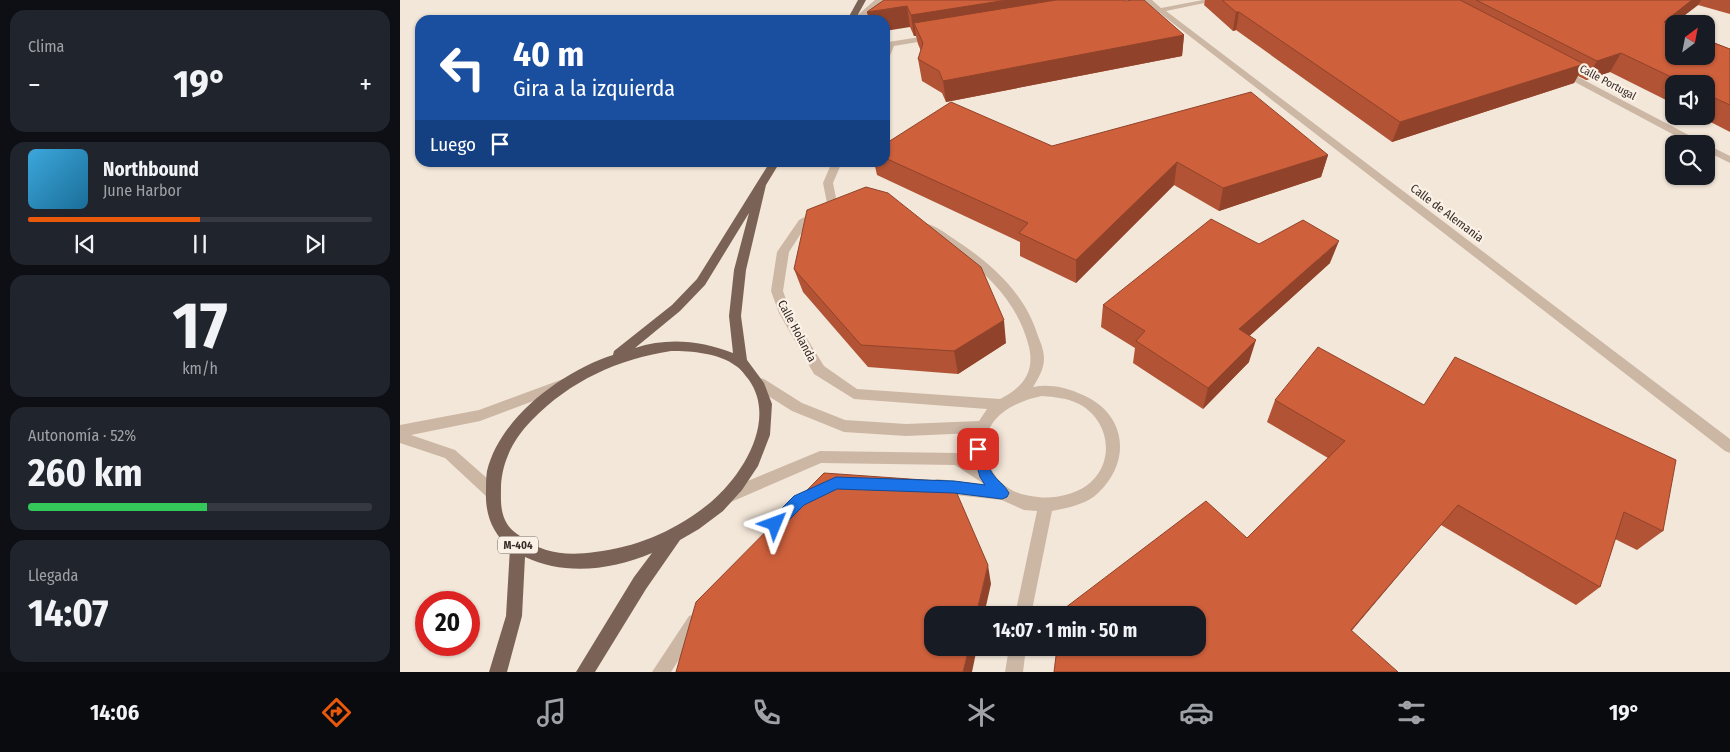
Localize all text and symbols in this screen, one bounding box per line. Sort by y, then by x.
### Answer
north arrow [1665,15,1715,65]
map controls [1665,15,1715,185]
text: 40 m [513,33,584,75]
icon: left [430,35,495,100]
text: Clima [28,37,64,56]
text: 19° [173,61,227,107]
street label: Calle Portugal [1577,62,1638,103]
text: − [28,68,41,101]
text: + [359,68,372,101]
text: Gira a la izquierda [513,75,675,102]
button: sound [1665,75,1715,125]
icon: arrive [486,130,514,158]
text: Luego [430,133,476,156]
button: search [1665,135,1715,185]
text: Northbound [103,158,199,181]
text: June Harbor [103,181,181,200]
street label: Calle de Alemania [1408,181,1486,245]
icon: previous [71,230,99,258]
icon: pause [186,230,214,258]
icon: next [301,230,329,258]
text: 17 [172,287,228,365]
street label: Calle Holanda [775,298,819,364]
text: km/h [182,359,218,378]
text: Autonomía · 52% [28,426,136,445]
pin [957,428,999,470]
icon: arrive [964,435,992,463]
text: 260 km [28,450,142,496]
position arrow [748,497,800,549]
road number: M-404 [498,536,538,554]
text: Llegada [28,566,78,585]
text: 14:07 [28,590,109,636]
speed limit sign: 20 [415,591,480,656]
text: 14:07 · 1 min · 50 m [993,619,1137,642]
icon: directions [319,695,354,730]
icon: music [534,695,569,730]
icon: phone [749,695,784,730]
icon: climate [964,695,999,730]
icon: car [1179,695,1214,730]
icon: filters [1394,695,1429,730]
text: 14:06 [90,699,139,726]
text: 19° [1609,699,1640,726]

